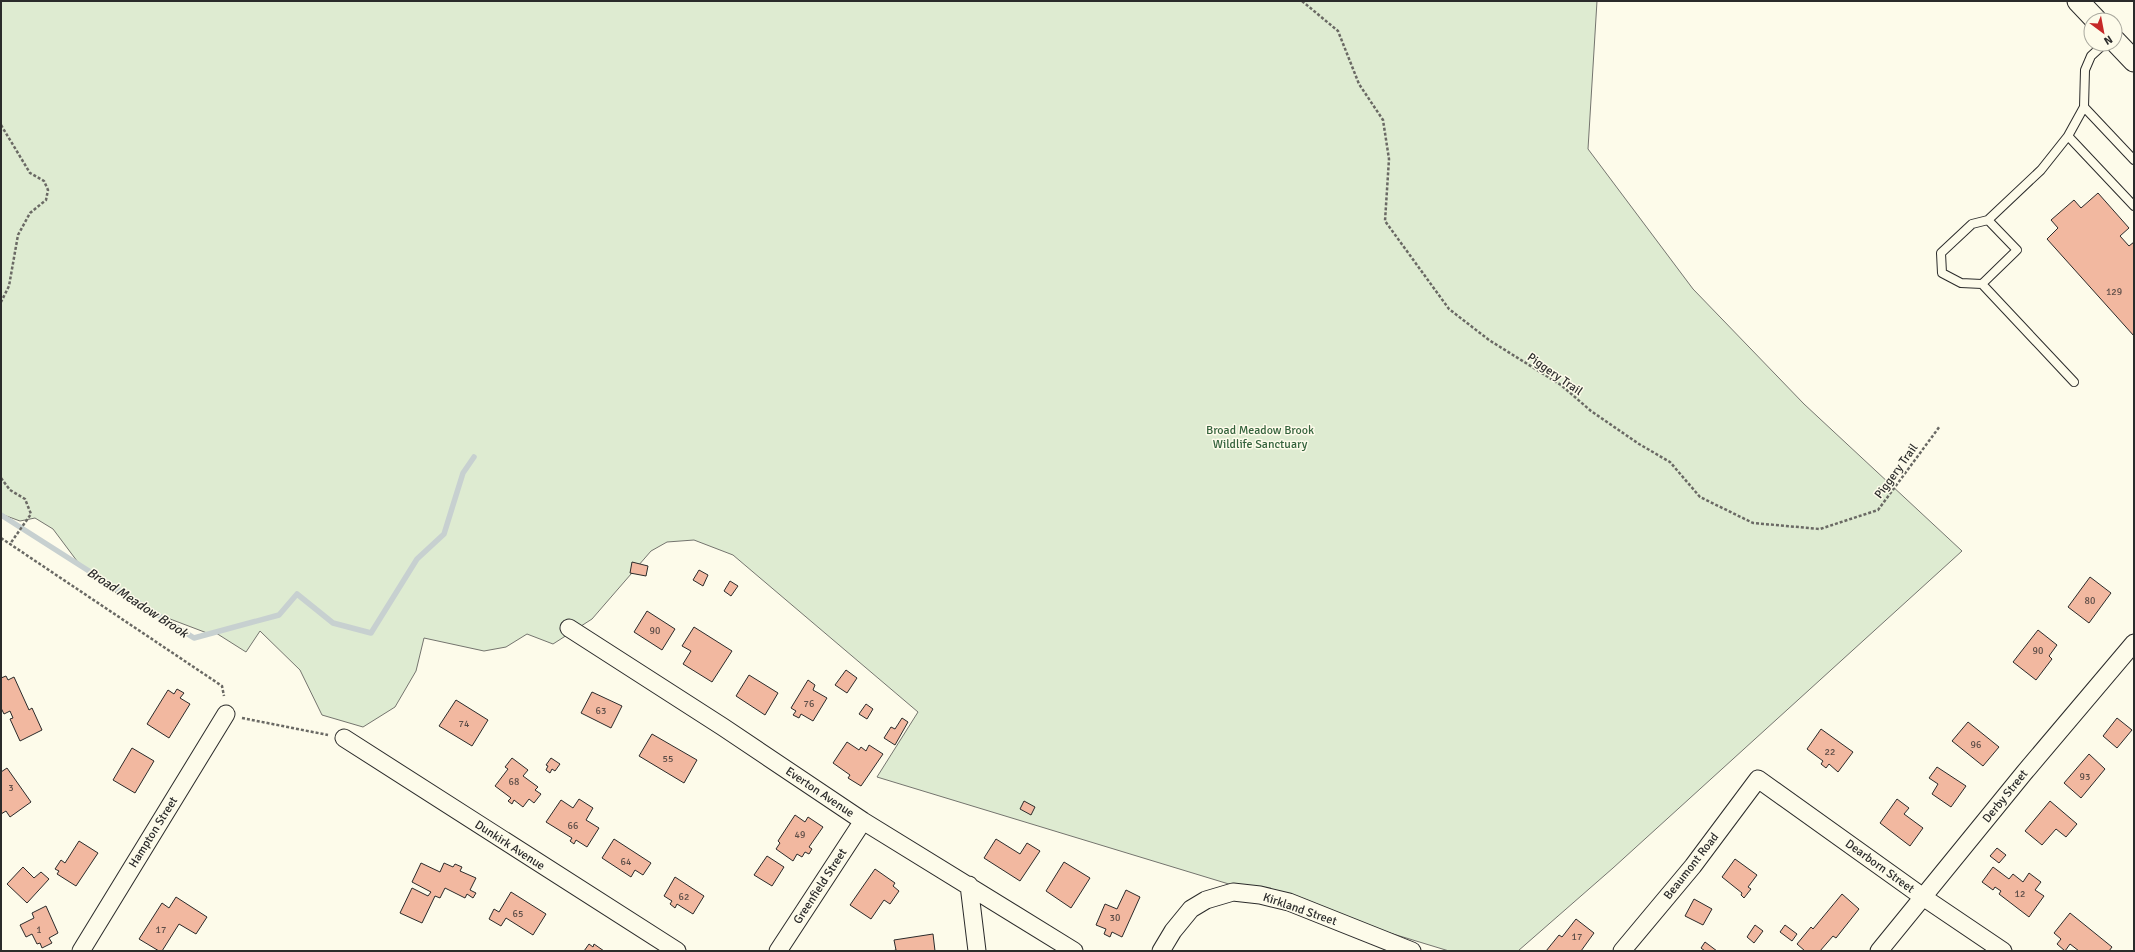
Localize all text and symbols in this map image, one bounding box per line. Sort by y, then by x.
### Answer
north arrow [2083,12,2123,52]
text: N [2101,33,2115,48]
house number: 129 [2106,286,2122,298]
street label: Piggery Trail [1524,350,1586,399]
park label: Broad Meadow Brook Wildlife Sanctuary [1206,423,1314,452]
street label: Piggery Trail [1871,441,1922,502]
water label: Broad Meadow Brook [84,564,192,642]
house number: 80 [2085,595,2095,607]
house number: 90 [650,625,660,637]
house number: 90 [2033,645,2043,657]
house number: 76 [804,698,814,710]
house number: 63 [596,705,606,717]
house number: 74 [459,718,470,730]
house number: 96 [1971,739,1981,751]
house number: 22 [1825,746,1835,758]
house number: 55 [663,753,673,765]
street label: Everton Avenue [783,764,857,821]
street label: Derby Street [1979,767,2031,826]
house number: 93 [2080,771,2090,783]
house number: 68 [509,776,519,788]
house number: 3 [8,782,14,794]
street label: Hampton Street [126,794,181,871]
street label: Dunkirk Avenue [472,817,548,874]
house number: 66 [568,820,578,832]
house number: 49 [795,829,805,841]
street label: Beaumont Road [1661,830,1722,903]
street label: Dearborn Street [1842,836,1917,896]
street label: Greenfield Street [790,846,850,927]
house number: 64 [621,856,632,868]
house number: 12 [2015,888,2025,900]
street label: Kirkland Street [1261,890,1339,929]
house number: 62 [679,891,689,903]
house number: 65 [513,908,523,920]
house number: 30 [1110,912,1120,924]
house number: 1 [36,924,42,936]
house number: 17 [156,924,166,936]
house number: 17 [1572,931,1582,943]

